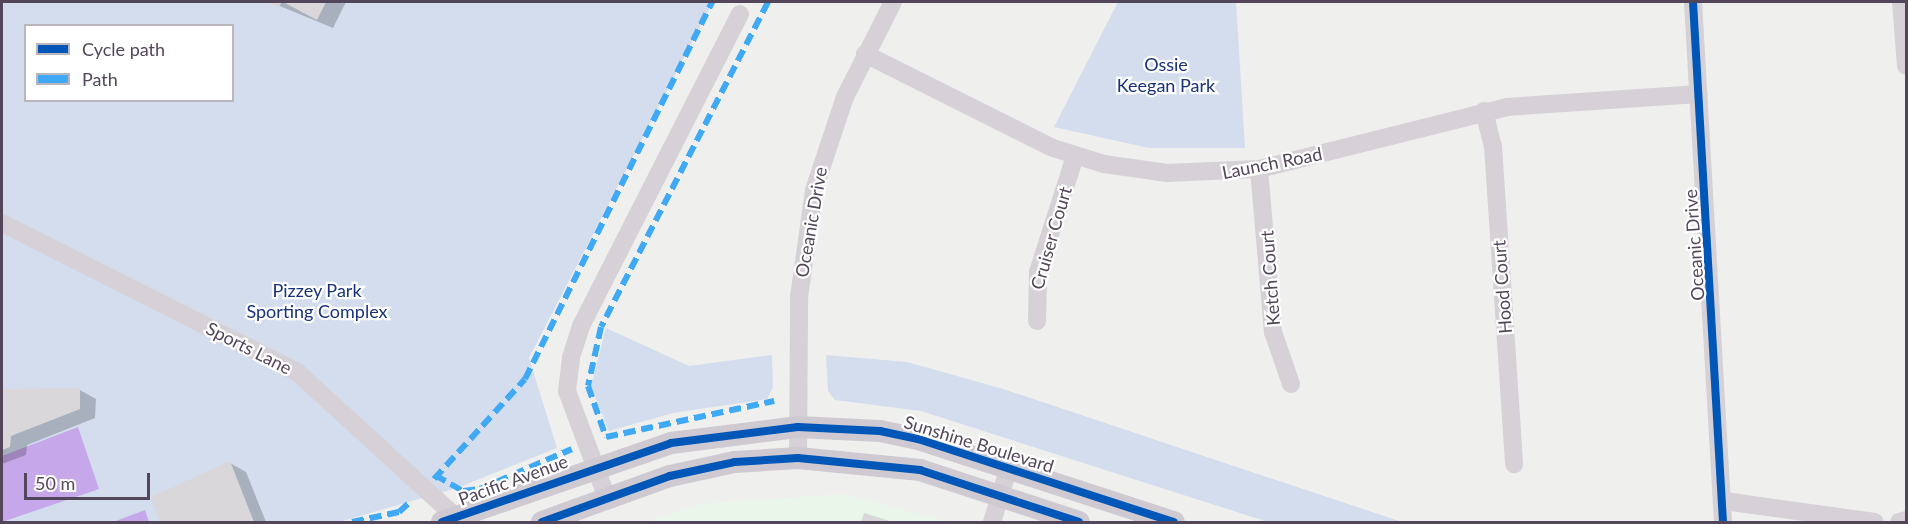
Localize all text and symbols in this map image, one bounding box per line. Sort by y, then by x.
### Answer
legend [24,24,234,102]
text: Cycle path [82,38,165,60]
park label: Ossie Keegan Park [1117,54,1215,97]
text: Path [82,68,118,90]
street label: Launch Road [1220,143,1324,183]
street label: Oceanic Drive [791,165,831,279]
street label: Cruiser Court [1026,184,1076,292]
street label: Oceanic Drive [1679,189,1709,301]
street label: Ketch Court [1256,230,1284,326]
street label: Hood Court [1488,240,1516,334]
park label: Pizzey Park Sporting Complex [246,280,388,322]
street label: Sports Lane [203,317,295,379]
street label: Sunshine Boulevard [901,411,1057,477]
street label: Pacific Avenue [455,450,571,510]
scale bar [27,461,153,499]
text: 50 m [35,472,75,494]

